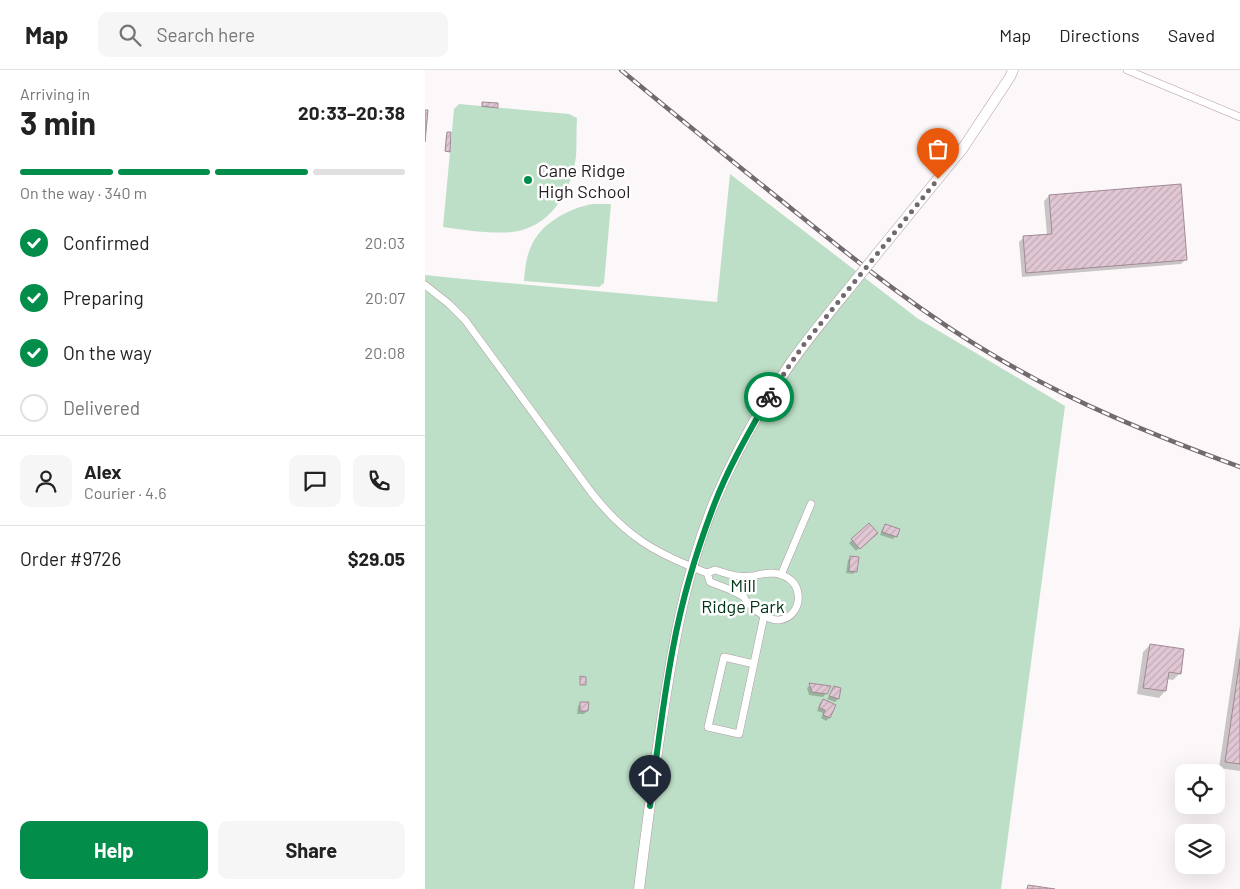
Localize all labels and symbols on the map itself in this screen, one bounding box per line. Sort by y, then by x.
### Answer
pin [917,128,959,179]
place label: Cane Ridge High School [538,159,631,202]
marker: Cane Ridge High School [522,174,534,186]
courier [744,372,794,422]
park label: Mill Ridge Park [701,574,785,617]
pin [629,755,671,806]

